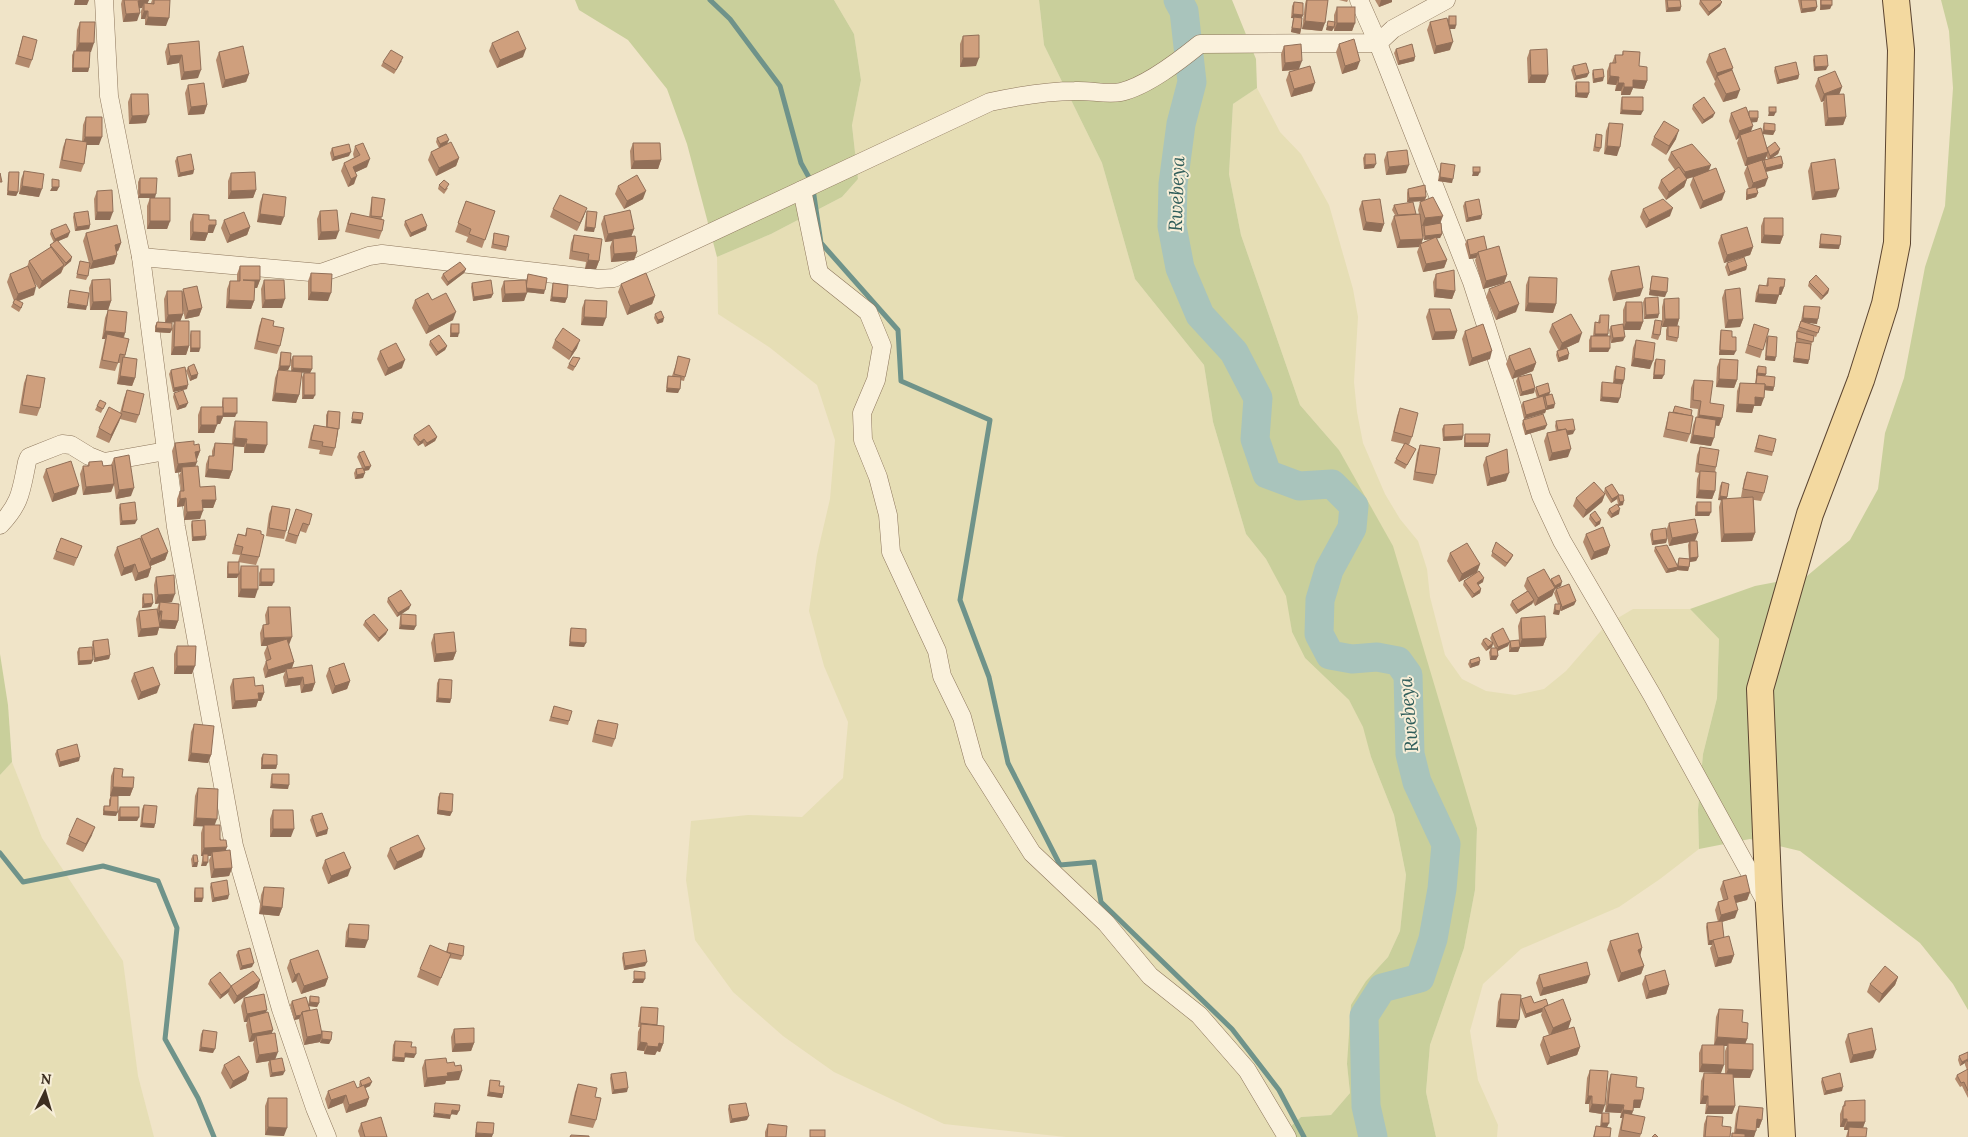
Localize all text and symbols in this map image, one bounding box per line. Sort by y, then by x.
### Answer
water label: Rwebeya [1163,155,1189,232]
water label: Rwebeya [1393,676,1423,753]
north arrow [20,1067,70,1117]
text: N [40,1070,52,1089]

